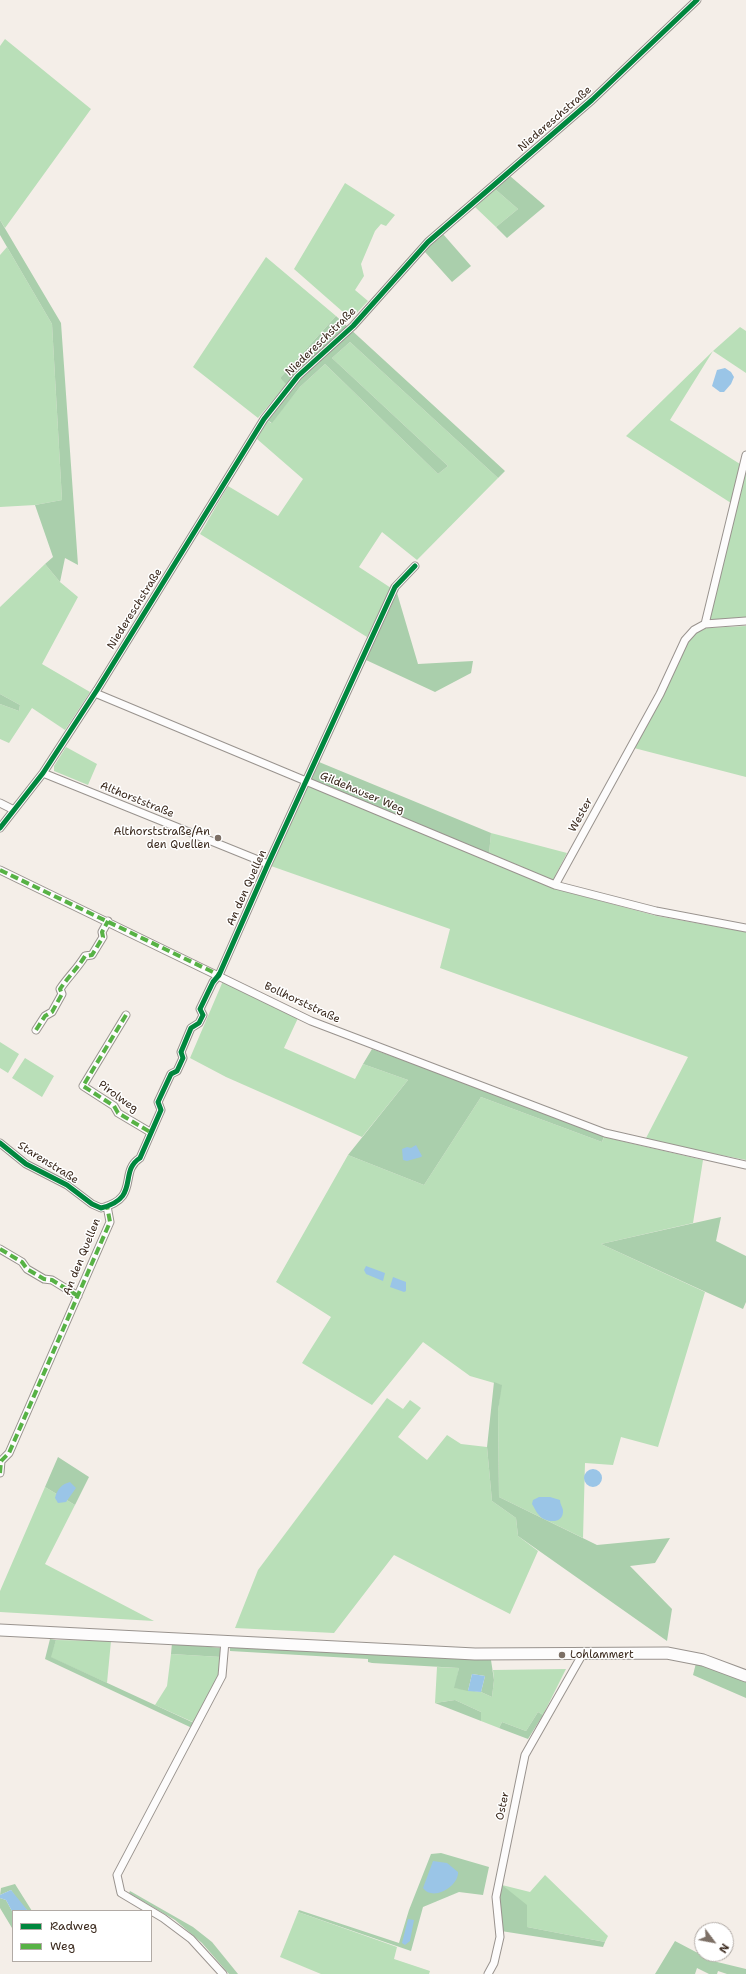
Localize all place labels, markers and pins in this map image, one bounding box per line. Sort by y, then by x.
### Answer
place label: Althorststraße/An den Quellen [113,825,210,851]
marker: Althorststraße/An den Quellen [213,833,223,843]
place label: Lohlammert [570,1648,634,1662]
marker: Lohlammert [557,1650,567,1660]

